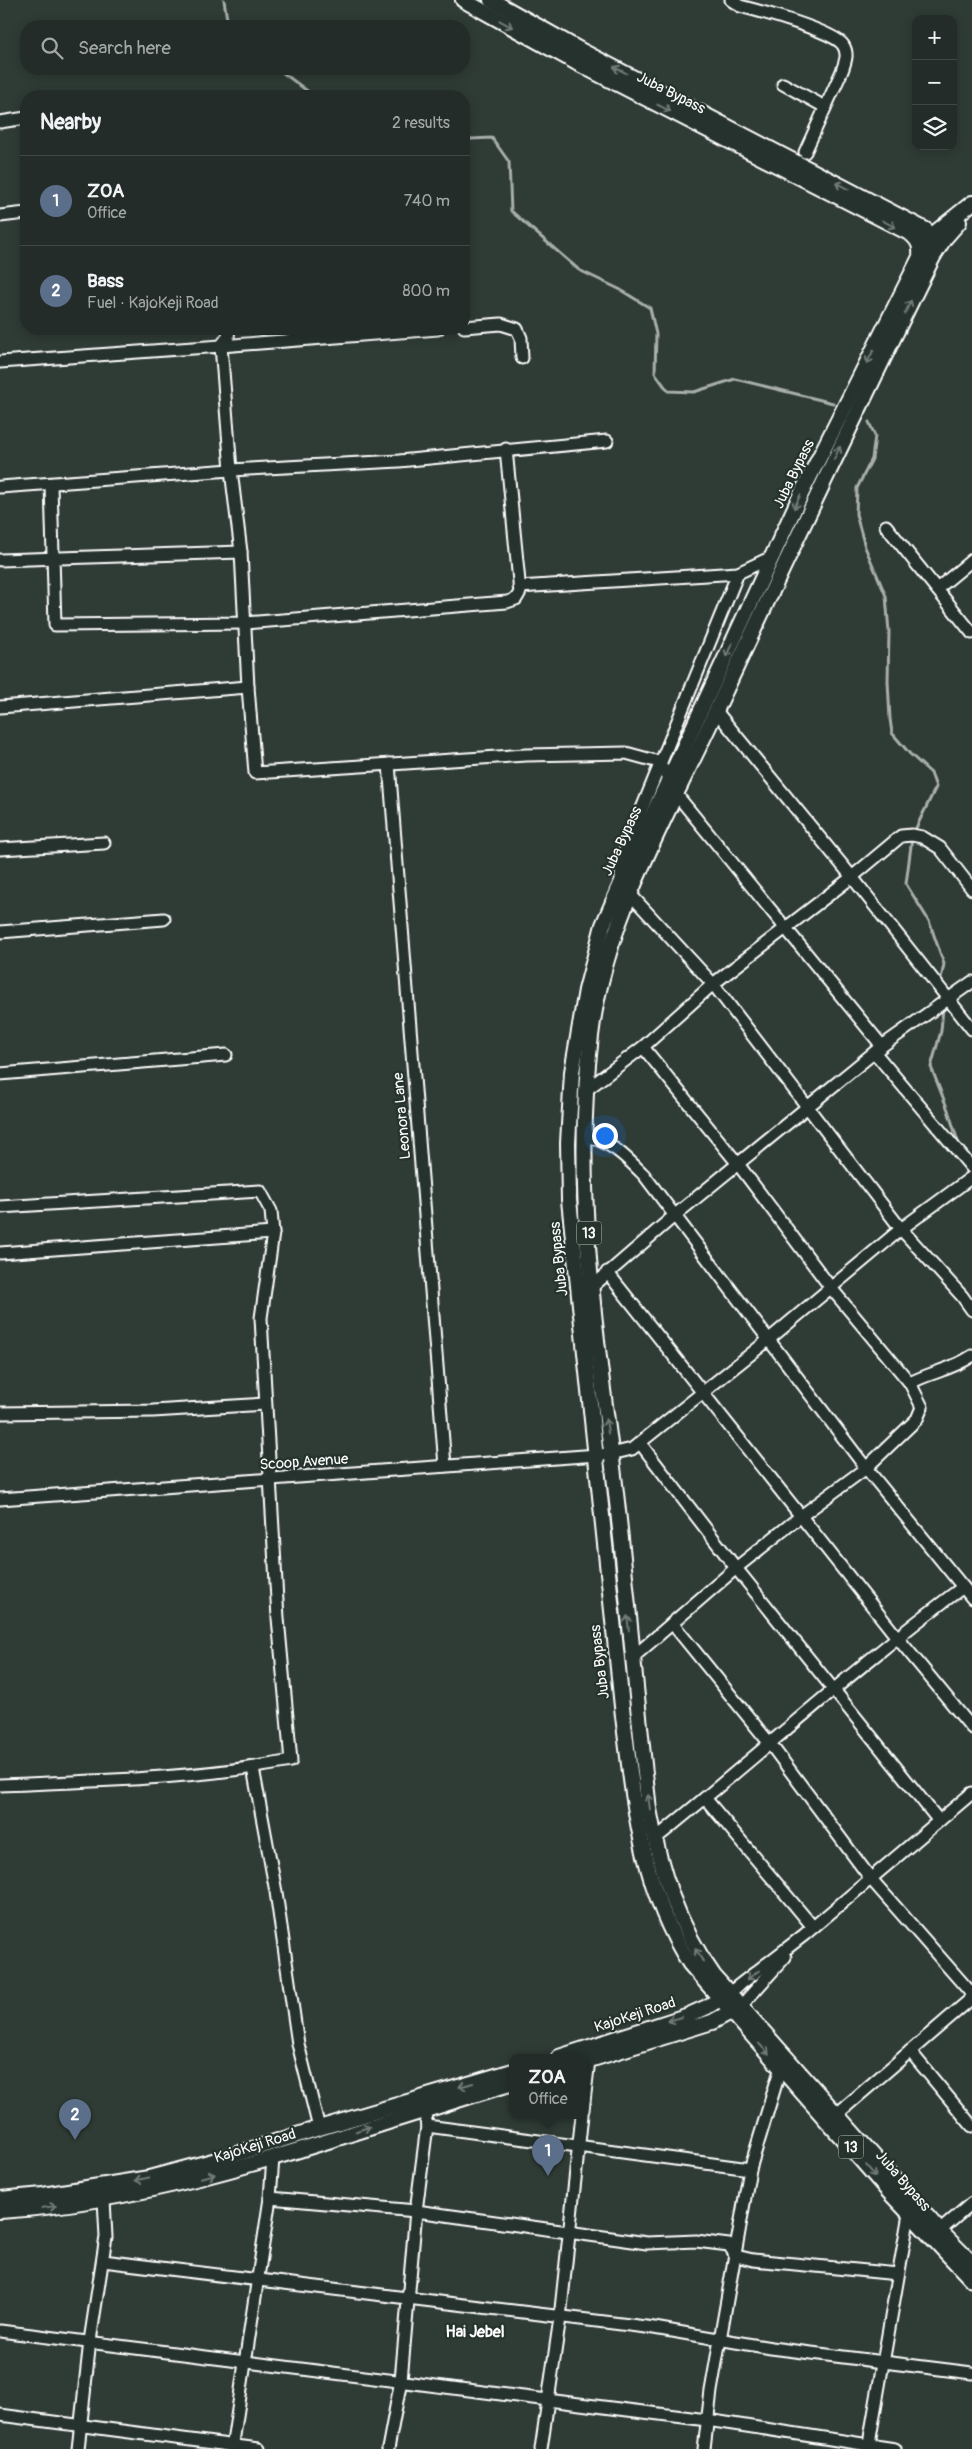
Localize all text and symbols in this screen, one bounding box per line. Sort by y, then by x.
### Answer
map controls [912,15,957,150]
button: + [912,15,957,60]
one-way arrow [498,19,512,29]
search box [20,20,470,75]
icon: search [38,34,66,62]
text: Search here [78,36,171,60]
button: − [912,60,957,105]
one-way arrow [613,65,628,74]
street label: Juba Bypass [633,68,709,119]
one-way arrow [657,103,672,113]
button: layers [912,105,957,150]
text: Nearby [40,109,101,136]
text: 2 results [392,113,450,133]
text: ZOA [87,179,124,203]
one-way arrow [834,181,849,191]
text: 1 [53,191,59,211]
text: 740 m [404,191,450,211]
text: Office [87,203,127,223]
one-way arrow [882,219,897,229]
text: Bass [87,269,124,293]
text: 2 [52,281,60,301]
text: 800 m [402,281,450,301]
text: Fuel · KajoKeji Road [87,293,219,313]
one-way arrow [904,300,913,315]
one-way arrow [865,349,874,364]
street label: Juba Bypass [769,436,819,512]
one-way arrow [833,446,842,461]
one-way arrow [792,494,802,509]
one-way arrow [723,642,733,657]
street label: Juba Bypass [598,803,647,879]
street label: Leonora Lane [389,1071,415,1160]
your location [592,1123,618,1149]
street label: Juba Bypass [546,1221,572,1297]
road number: 13 [576,1222,602,1244]
one-way arrow [602,1419,612,1435]
street label: Scoop Avenue [259,1449,350,1475]
one-way arrow [623,1615,633,1631]
street label: Juba Bypass [586,1623,614,1700]
one-way arrow [644,1794,654,1810]
one-way arrow [694,1948,704,1962]
one-way arrow [746,1970,760,1980]
street label: KajoKeji Road [592,1993,678,2037]
one-way arrow [668,2015,684,2025]
one-way arrow [758,2043,770,2055]
popup [509,2054,587,2119]
text: ZOA [528,2065,566,2089]
one-way arrow [459,2081,475,2091]
text: Office [528,2089,568,2109]
pin: 2 [59,2099,91,2140]
one-way arrow [355,2124,371,2133]
street label: KajoKeji Road [212,2125,298,2167]
pin: 1 [532,2135,564,2176]
road number: 13 [838,2136,864,2158]
street label: Juba Bypass [871,2147,935,2216]
one-way arrow [866,2164,877,2177]
one-way arrow [200,2171,216,2180]
one-way arrow [135,2175,151,2185]
one-way arrow [40,2202,56,2212]
district label: Hai Jebel [446,2322,505,2342]

